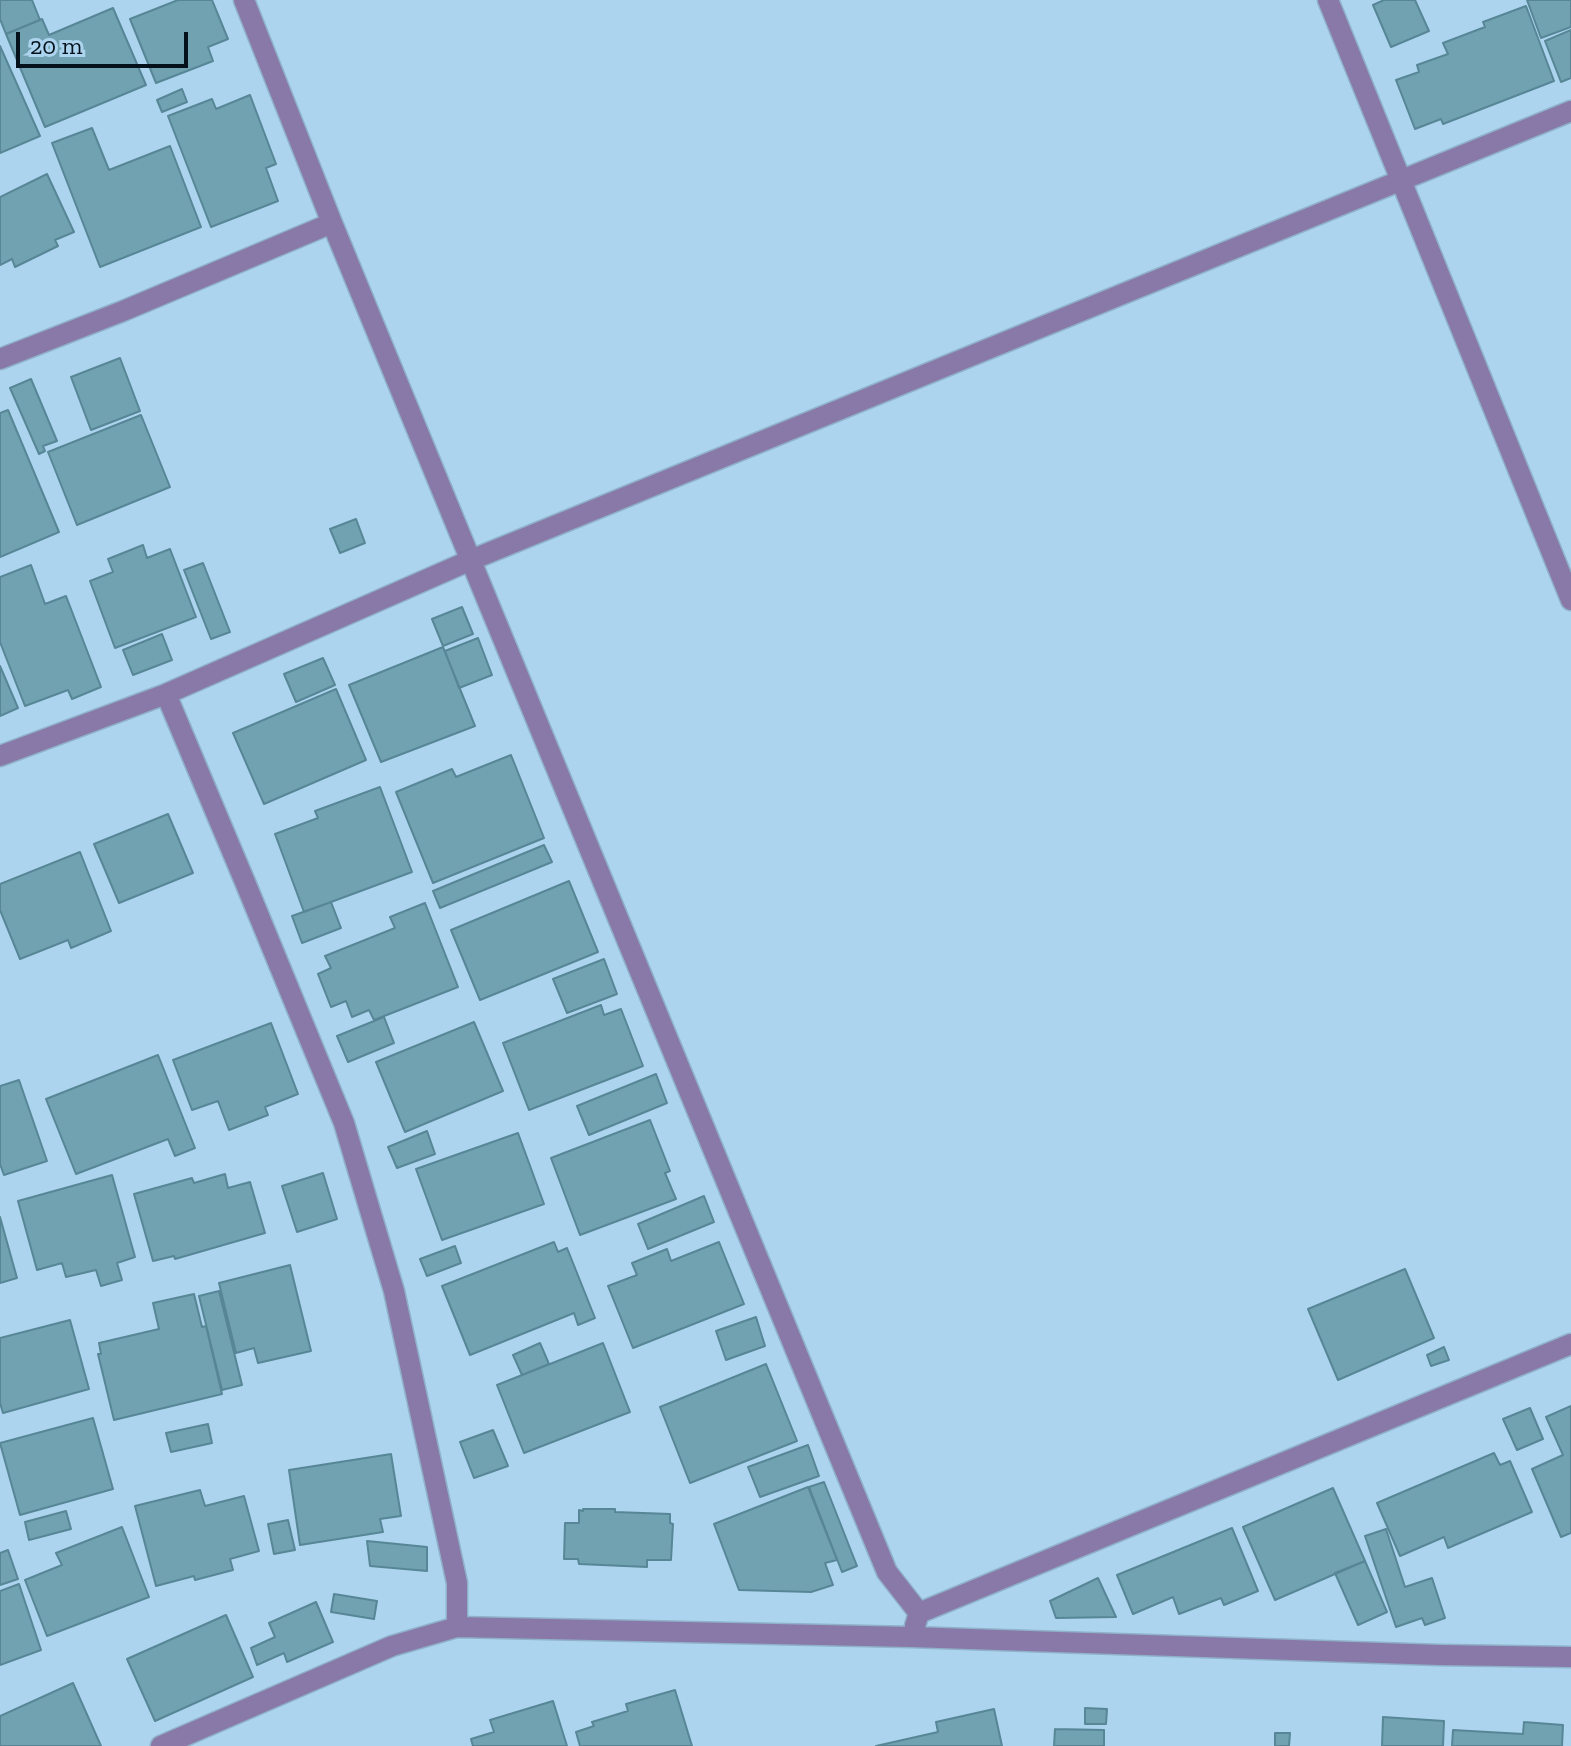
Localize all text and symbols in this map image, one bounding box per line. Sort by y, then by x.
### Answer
scale bar [20,16,192,66]
text: 20 m [30,31,82,60]

